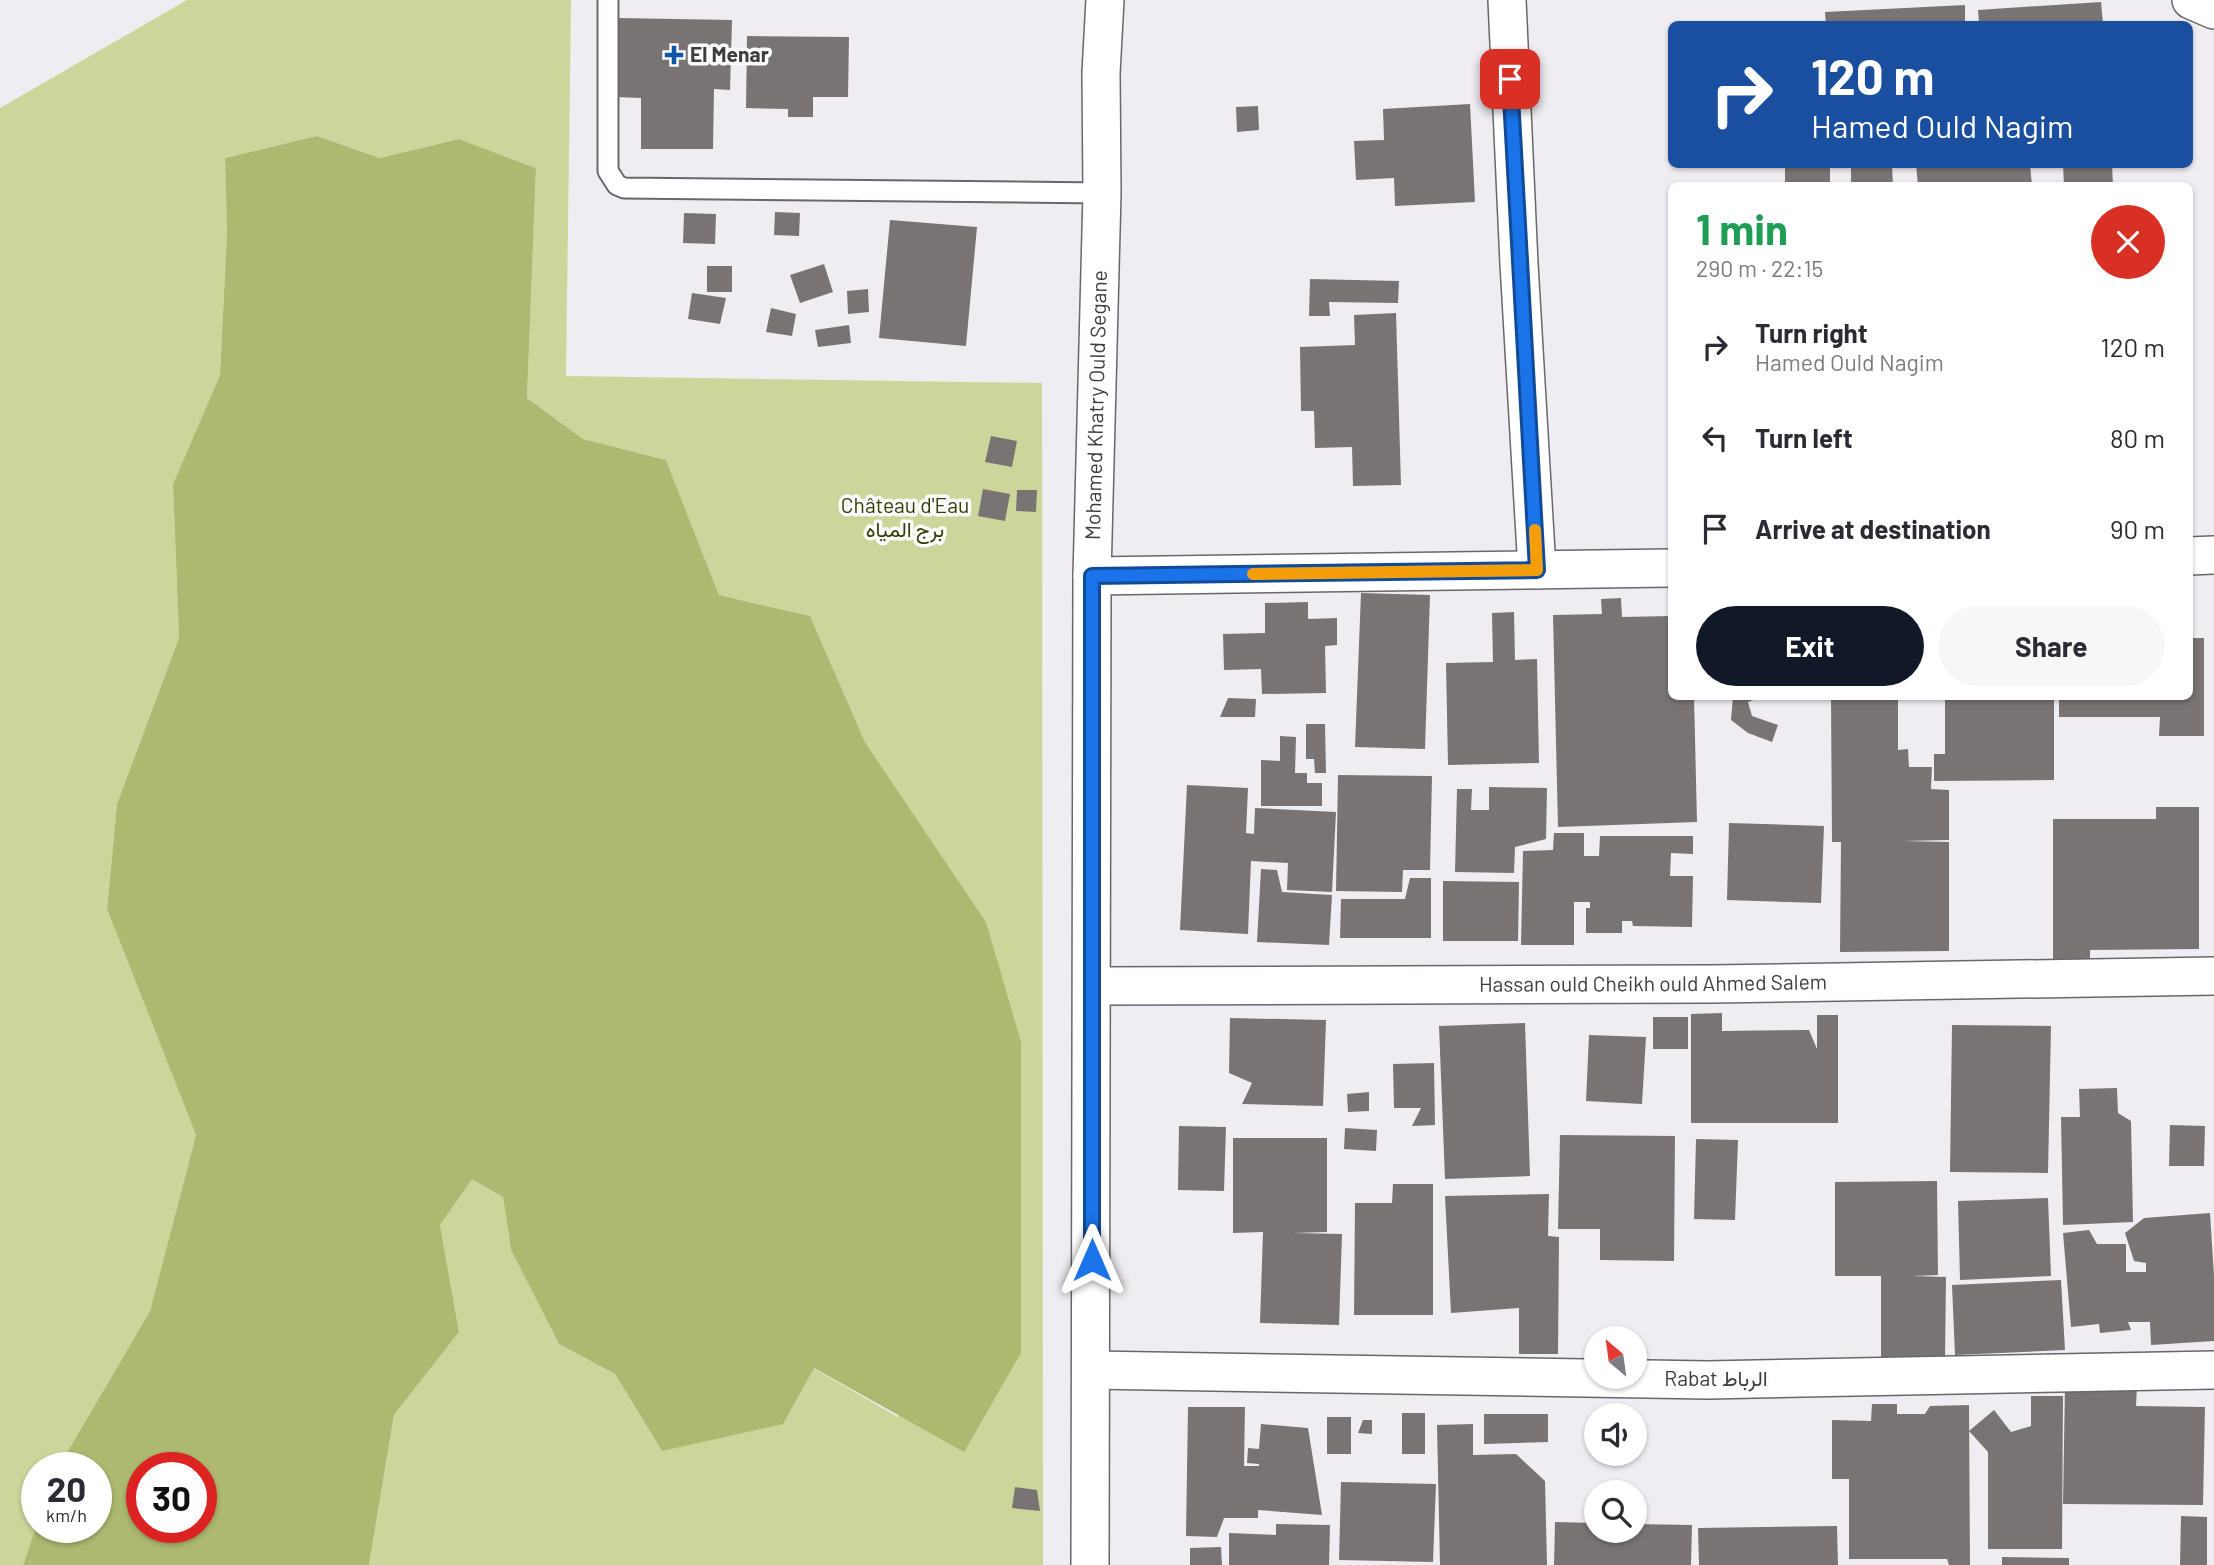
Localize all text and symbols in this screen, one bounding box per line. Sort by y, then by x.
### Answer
place label: El Menar [690,41,769,66]
marker: El Menar [664,45,684,65]
text: 120 m [1811,46,1934,105]
pin [1480,49,1540,109]
icon: right [1696,49,1787,140]
icon: arrive [1491,60,1529,98]
text: Hamed Ould Nagim [1811,106,2073,144]
text: 1 min [1696,203,1788,253]
button: close [2091,205,2165,279]
text: 290 m · 22:15 [1696,254,1823,282]
street label: Mohamed Khatry Ould Segane [1079,270,1111,540]
text: Turn right [1755,317,1868,348]
icon: right [1696,328,1734,366]
text: 120 m [2101,331,2165,362]
text: Hamed Ould Nagim [1755,348,1944,376]
icon: left [1696,419,1734,457]
text: Turn left [1755,422,1853,453]
text: 80 m [2110,422,2165,453]
park label: Château d'Eau برج المياه [841,492,969,544]
icon: arrive [1696,510,1734,548]
text: Arrive at destination [1755,513,1991,544]
text: 90 m [2110,513,2165,544]
button: Exit [1696,606,1924,686]
button: Share [1938,606,2165,686]
street label: Hassan ould Cheikh ould Ahmed Salem [1479,968,1827,996]
position arrow [1055,1223,1129,1297]
north arrow [1584,1326,1647,1390]
map controls [1584,1326,1647,1543]
street label: Rabat الرباط [1664,1365,1768,1392]
button: sound [1584,1403,1647,1466]
speed limit sign: 30 [126,1452,217,1543]
text: 20 [47,1467,86,1509]
button: search [1584,1480,1647,1543]
text: km/h [46,1504,87,1526]

